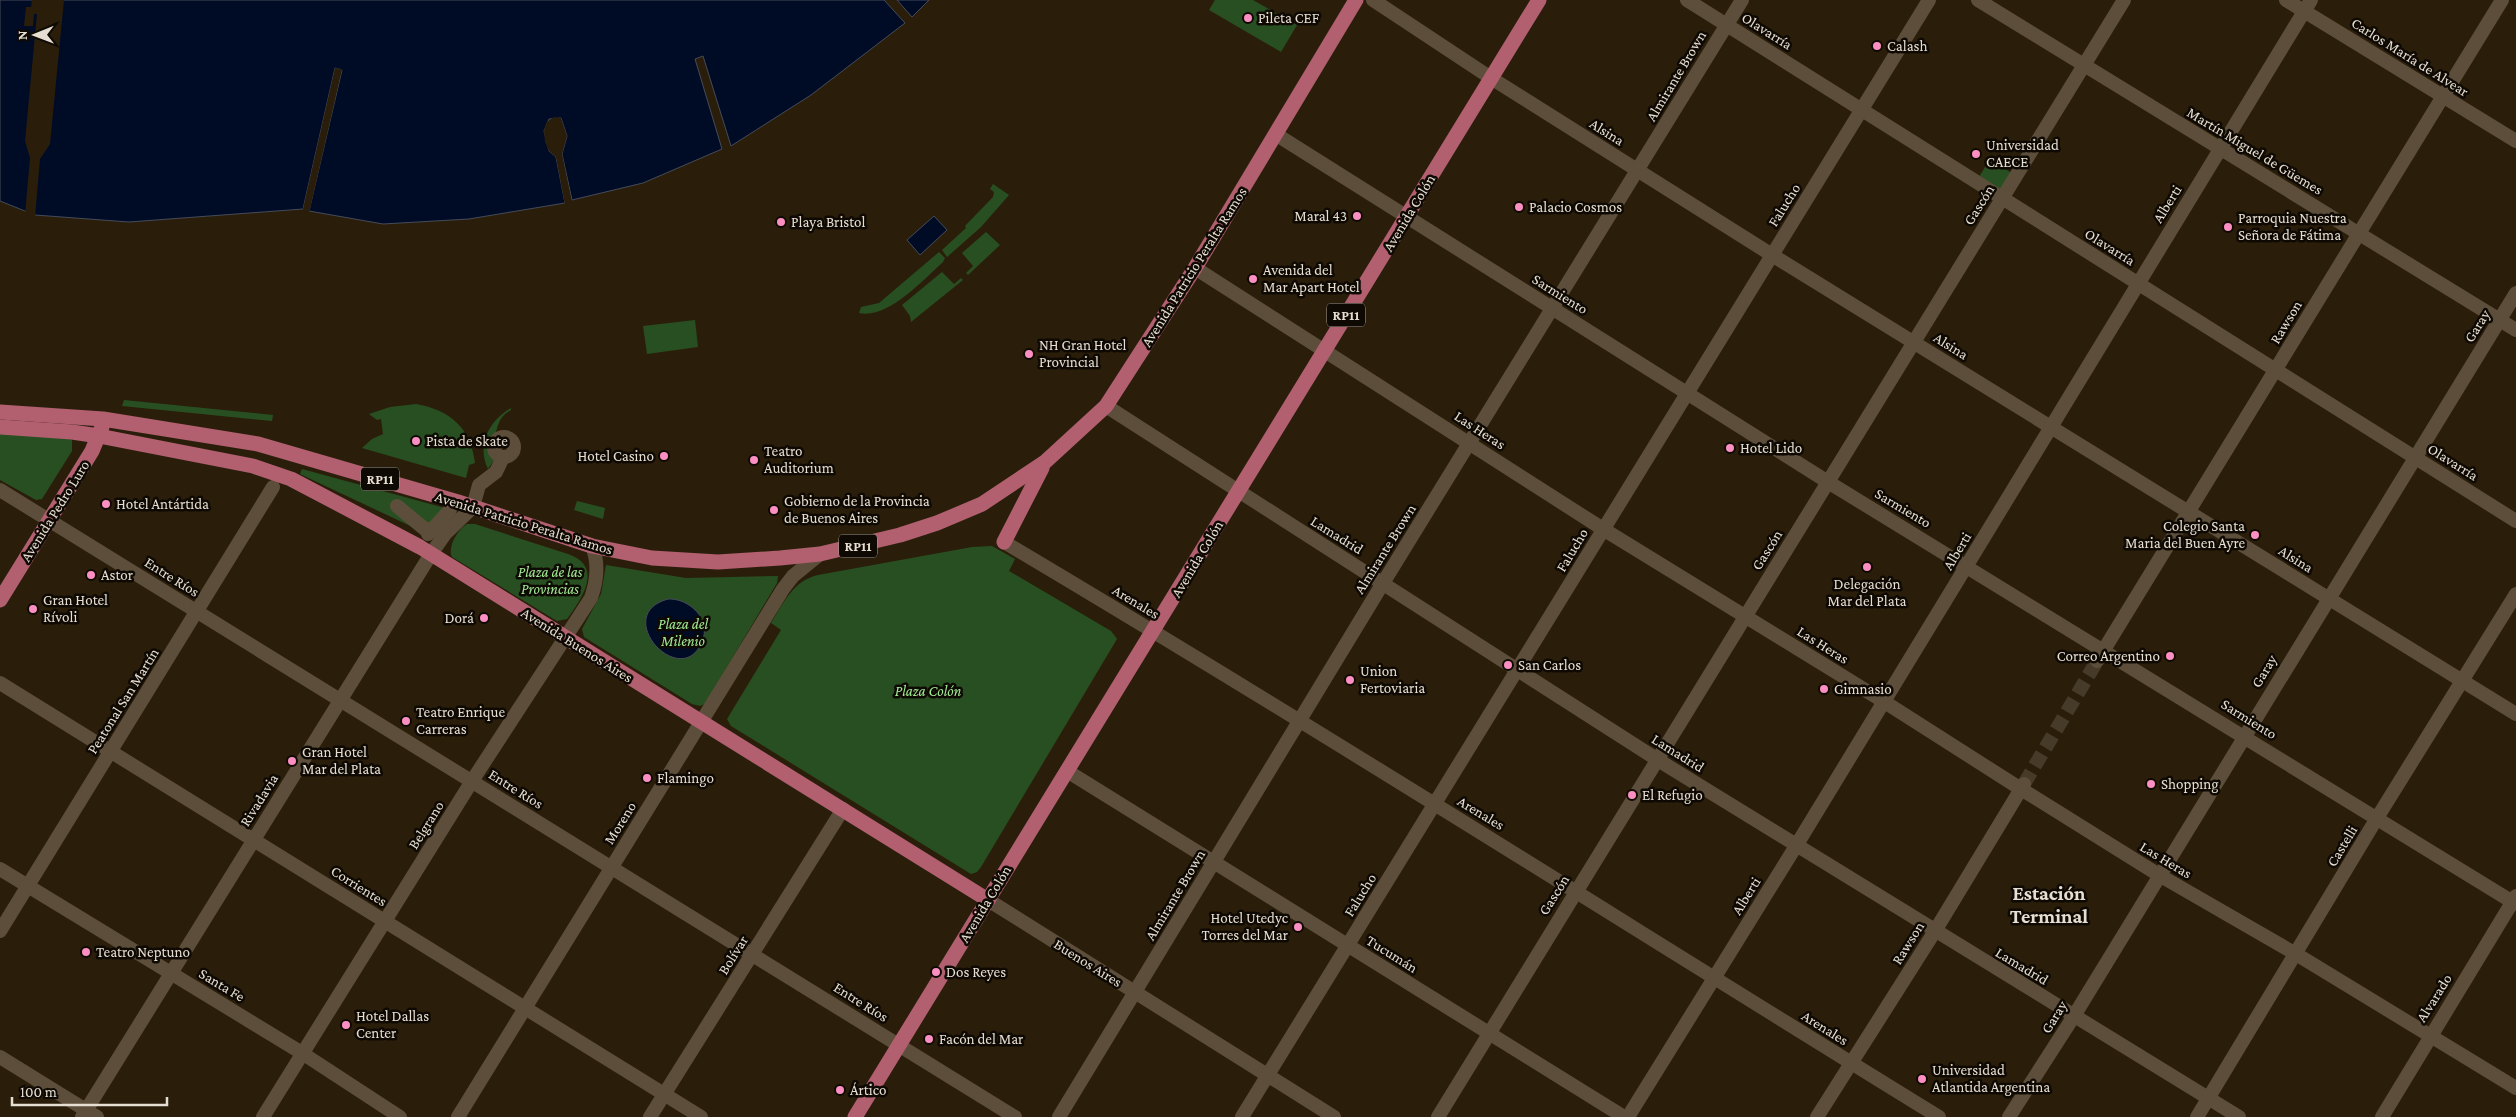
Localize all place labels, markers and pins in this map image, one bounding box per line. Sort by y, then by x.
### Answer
place label: Pileta CEF [1258,10,1320,26]
marker: Pileta CEF [1242,12,1254,24]
place label: Calash [1887,38,1928,54]
marker: Calash [1871,40,1883,52]
place label: Universidad CAECE [1986,137,2059,170]
marker: Universidad CAECE [1970,148,1982,160]
place label: Palacio Cosmos [1529,199,1622,215]
marker: Palacio Cosmos [1513,201,1525,213]
place label: Maral 43 [1294,208,1347,224]
marker: Maral 43 [1351,210,1363,222]
place label: Parroquia Nuestra Señora de Fátima [2238,210,2347,243]
place label: Playa Bristol [791,214,866,231]
marker: Playa Bristol [775,216,787,228]
marker: Parroquia Nuestra Señora de Fátima [2222,221,2234,233]
place label: Avenida del Mar Apart Hotel [1263,262,1360,296]
marker: Avenida del Mar Apart Hotel [1247,273,1259,285]
place label: NH Gran Hotel Provincial [1039,337,1127,370]
marker: NH Gran Hotel Provincial [1023,348,1035,360]
place label: Pista de Skate [426,433,508,449]
marker: Pista de Skate [410,435,422,447]
place label: Hotel Lido [1740,440,1802,456]
marker: Hotel Lido [1724,442,1736,454]
place label: Teatro Auditorium [764,443,834,476]
place label: Hotel Casino [577,448,654,464]
marker: Hotel Casino [658,450,670,462]
marker: Teatro Auditorium [748,454,760,466]
place label: Gobierno de la Provincia de Buenos Aires [784,493,930,526]
place label: Hotel Antártida [116,496,209,512]
marker: Hotel Antártida [100,498,112,510]
marker: Gobierno de la Provincia de Buenos Aires [768,504,780,516]
place label: Colegio Santa Maria del Buen Ayre [2125,518,2245,552]
marker: Colegio Santa Maria del Buen Ayre [2249,529,2261,541]
marker: Delegación Mar del Plata [1861,561,1873,573]
place label: Astor [101,567,134,583]
marker: Astor [85,569,97,581]
place label: Delegación Mar del Plata [1827,576,1907,609]
place label: Gran Hotel Rívoli [43,592,108,625]
marker: Gran Hotel Rívoli [27,603,39,615]
place label: Dorá [445,610,474,626]
marker: Dorá [478,612,490,624]
place label: Correo Argentino [2057,648,2160,665]
marker: Correo Argentino [2164,650,2176,662]
place label: San Carlos [1518,657,1581,673]
marker: San Carlos [1502,659,1514,671]
place label: Union Fertoviaria [1360,663,1425,696]
marker: Union Fertoviaria [1344,674,1356,686]
place label: Gimnasio [1834,681,1892,697]
marker: Gimnasio [1818,683,1830,695]
place label: Teatro Enrique Carreras [416,704,505,737]
marker: Teatro Enrique Carreras [400,715,412,727]
place label: Gran Hotel Mar del Plata [302,744,381,777]
marker: Gran Hotel Mar del Plata [286,755,298,767]
place label: Flamingo [657,770,714,787]
marker: Flamingo [641,772,653,784]
place label: Shopping [2161,776,2218,793]
marker: Shopping [2145,778,2157,790]
place label: El Refugio [1642,787,1703,804]
marker: El Refugio [1626,789,1638,801]
place label: Hotel Utedyc Torres del Mar [1201,910,1289,943]
marker: Hotel Utedyc Torres del Mar [1292,921,1304,933]
place label: Teatro Neptuno [96,944,190,961]
marker: Teatro Neptuno [80,946,92,958]
place label: Dos Reyes [946,964,1006,981]
marker: Dos Reyes [930,966,942,978]
place label: Hotel Dallas Center [356,1008,429,1041]
marker: Hotel Dallas Center [340,1019,352,1031]
place label: Facón del Mar [939,1031,1024,1047]
marker: Facón del Mar [923,1033,935,1045]
place label: Universidad Atlantida Argentina [1932,1062,2050,1096]
marker: Universidad Atlantida Argentina [1916,1073,1928,1085]
place label: Ártico [850,1082,886,1098]
marker: Ártico [834,1084,846,1096]

